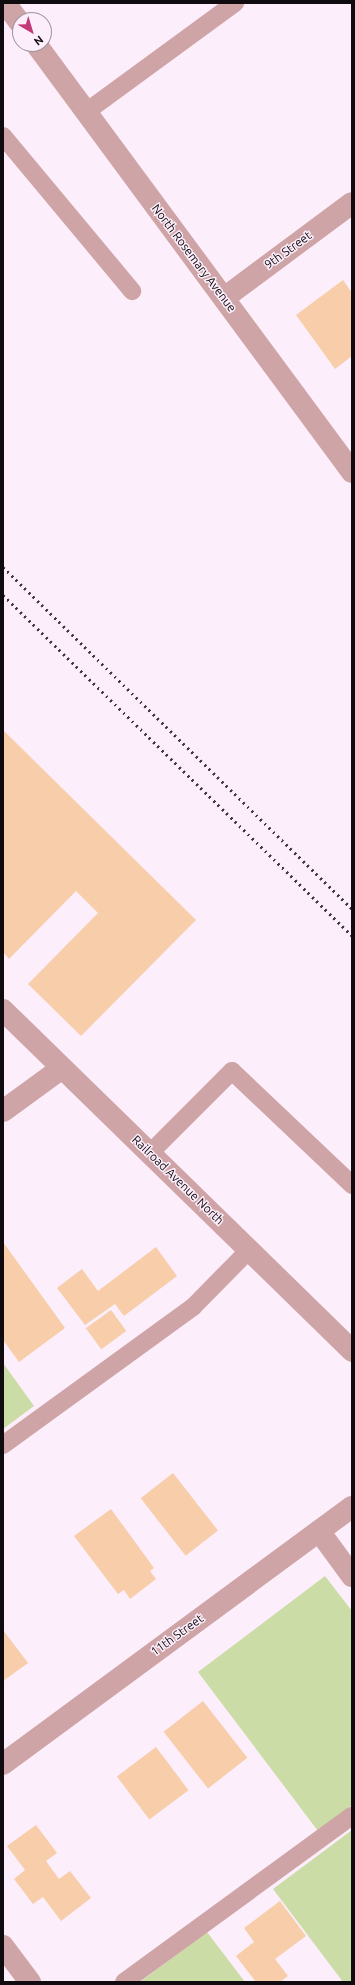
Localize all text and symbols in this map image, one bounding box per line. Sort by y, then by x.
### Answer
north arrow [12,12,52,52]
text: N [32,33,46,48]
street label: North Rosemary Avenue [149,201,239,315]
street label: 9th Street [262,228,314,272]
street label: Railroad Avenue North [129,1132,227,1228]
street label: 11th Street [148,1611,206,1659]

